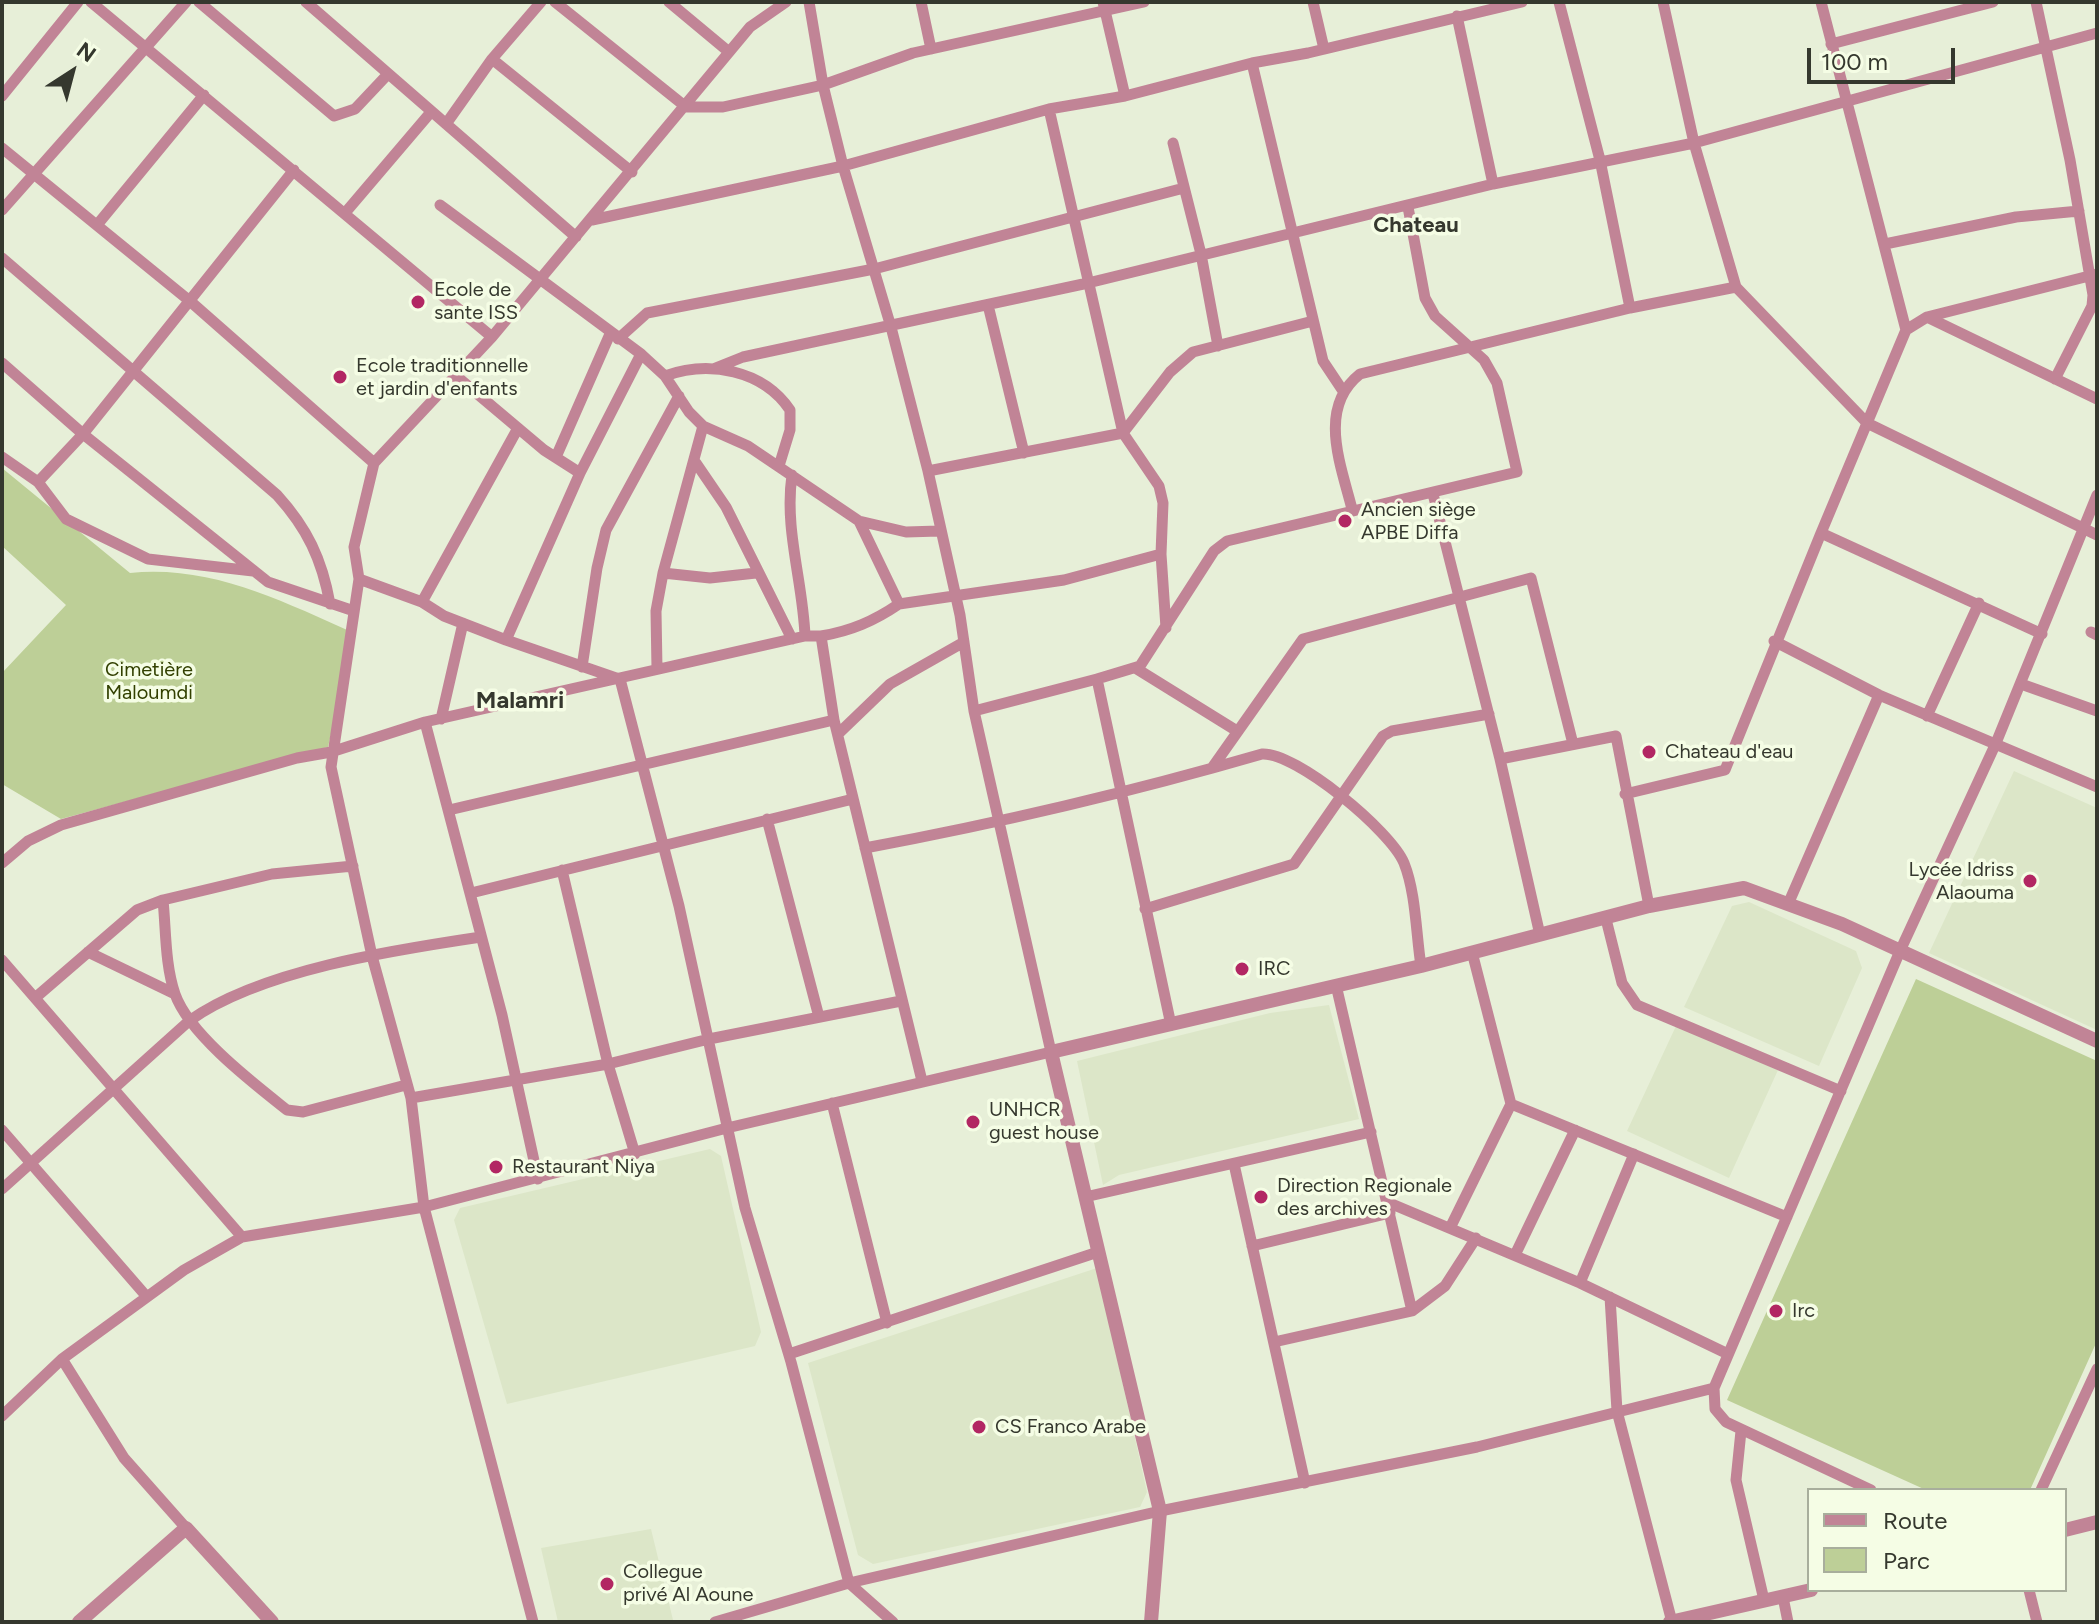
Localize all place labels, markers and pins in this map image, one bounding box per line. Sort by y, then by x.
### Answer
place label: Ecole de sante ISS [434,278,518,325]
marker: Ecole de sante ISS [409,293,427,311]
place label: Ecole traditionnelle et jardin d'enfants [356,354,528,401]
marker: Ecole traditionnelle et jardin d'enfants [331,368,349,386]
place label: Ancien siège APBE Diffa [1361,498,1476,545]
marker: Ancien siège APBE Diffa [1336,512,1354,530]
place label: Chateau d'eau [1665,740,1794,764]
marker: Chateau d'eau [1640,743,1658,761]
place label: Lycée Idriss Alaouma [1909,858,2014,905]
marker: Lycée Idriss Alaouma [2021,872,2039,890]
place label: IRC [1258,957,1290,981]
marker: IRC [1233,960,1251,978]
place label: UNHCR guest house [989,1098,1099,1145]
marker: UNHCR guest house [964,1113,982,1131]
place label: Restaurant Niya [512,1155,655,1179]
marker: Restaurant Niya [487,1158,505,1176]
place label: Direction Regionale des archives [1277,1174,1452,1221]
marker: Direction Regionale des archives [1252,1188,1270,1206]
place label: Irc [1792,1299,1815,1323]
marker: Irc [1767,1302,1785,1320]
place label: CS Franco Arabe [995,1415,1146,1439]
marker: CS Franco Arabe [970,1418,988,1436]
place label: Collegue privé Al Aoune [623,1560,753,1607]
marker: Collegue privé Al Aoune [598,1575,616,1593]

